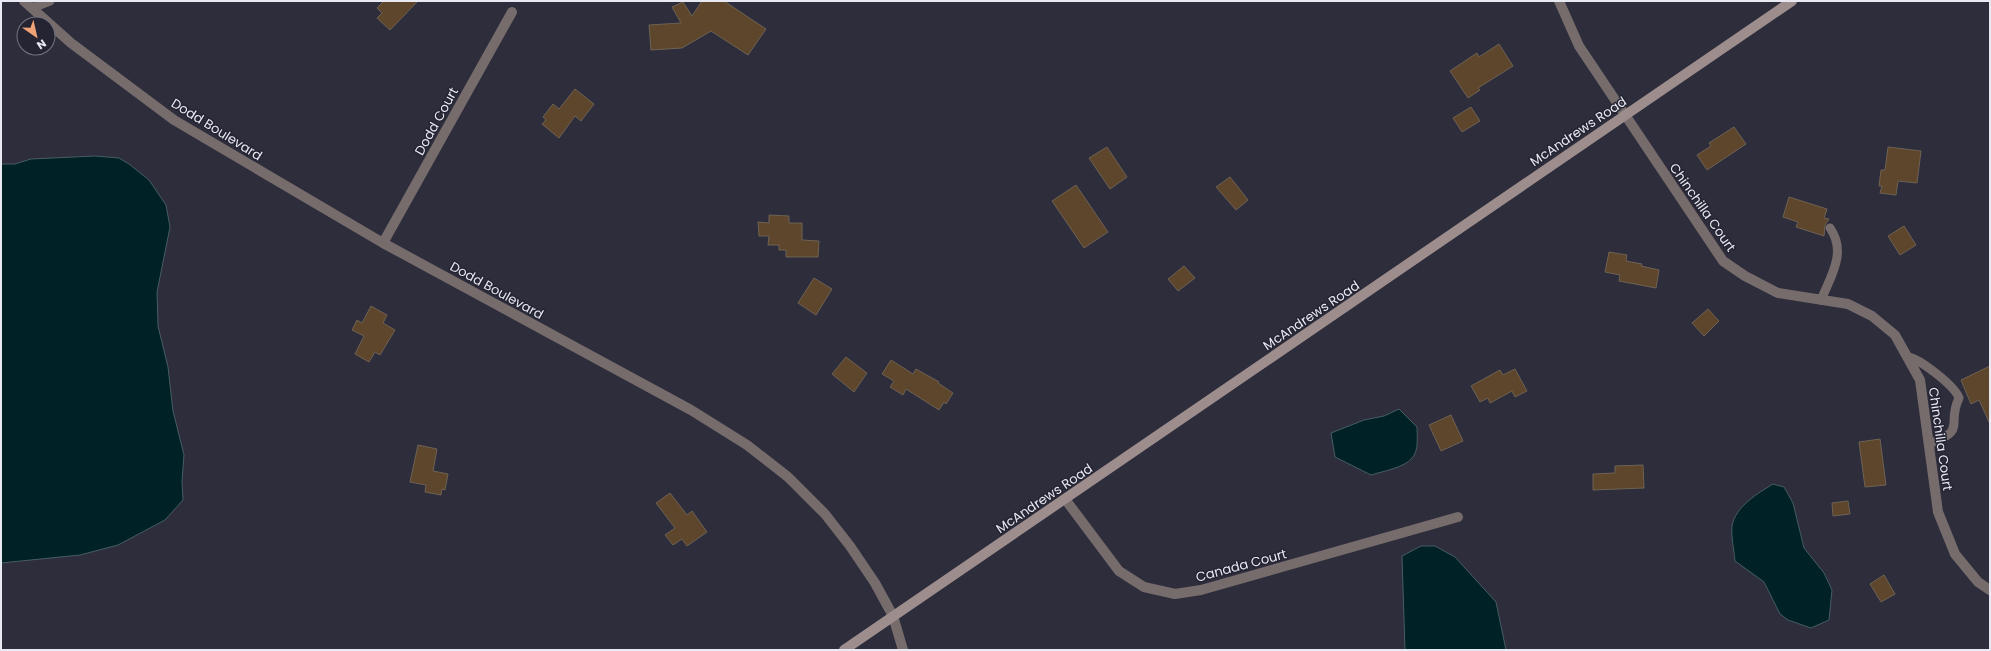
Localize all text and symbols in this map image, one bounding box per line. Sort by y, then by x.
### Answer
north arrow [16,16,56,56]
text: N [34,35,49,53]
street label: Dodd Court [410,84,463,159]
street label: McAndrews Road [1526,92,1630,171]
street label: Dodd Boulevard [168,94,266,165]
street label: Chinchilla Court [1665,159,1740,256]
street label: Dodd Boulevard [447,257,547,324]
street label: McAndrews Road [1259,276,1363,355]
street label: Chinchilla Court [1924,386,1957,492]
street label: McAndrews Road [992,459,1096,538]
street label: Canada Court [1194,544,1289,587]

